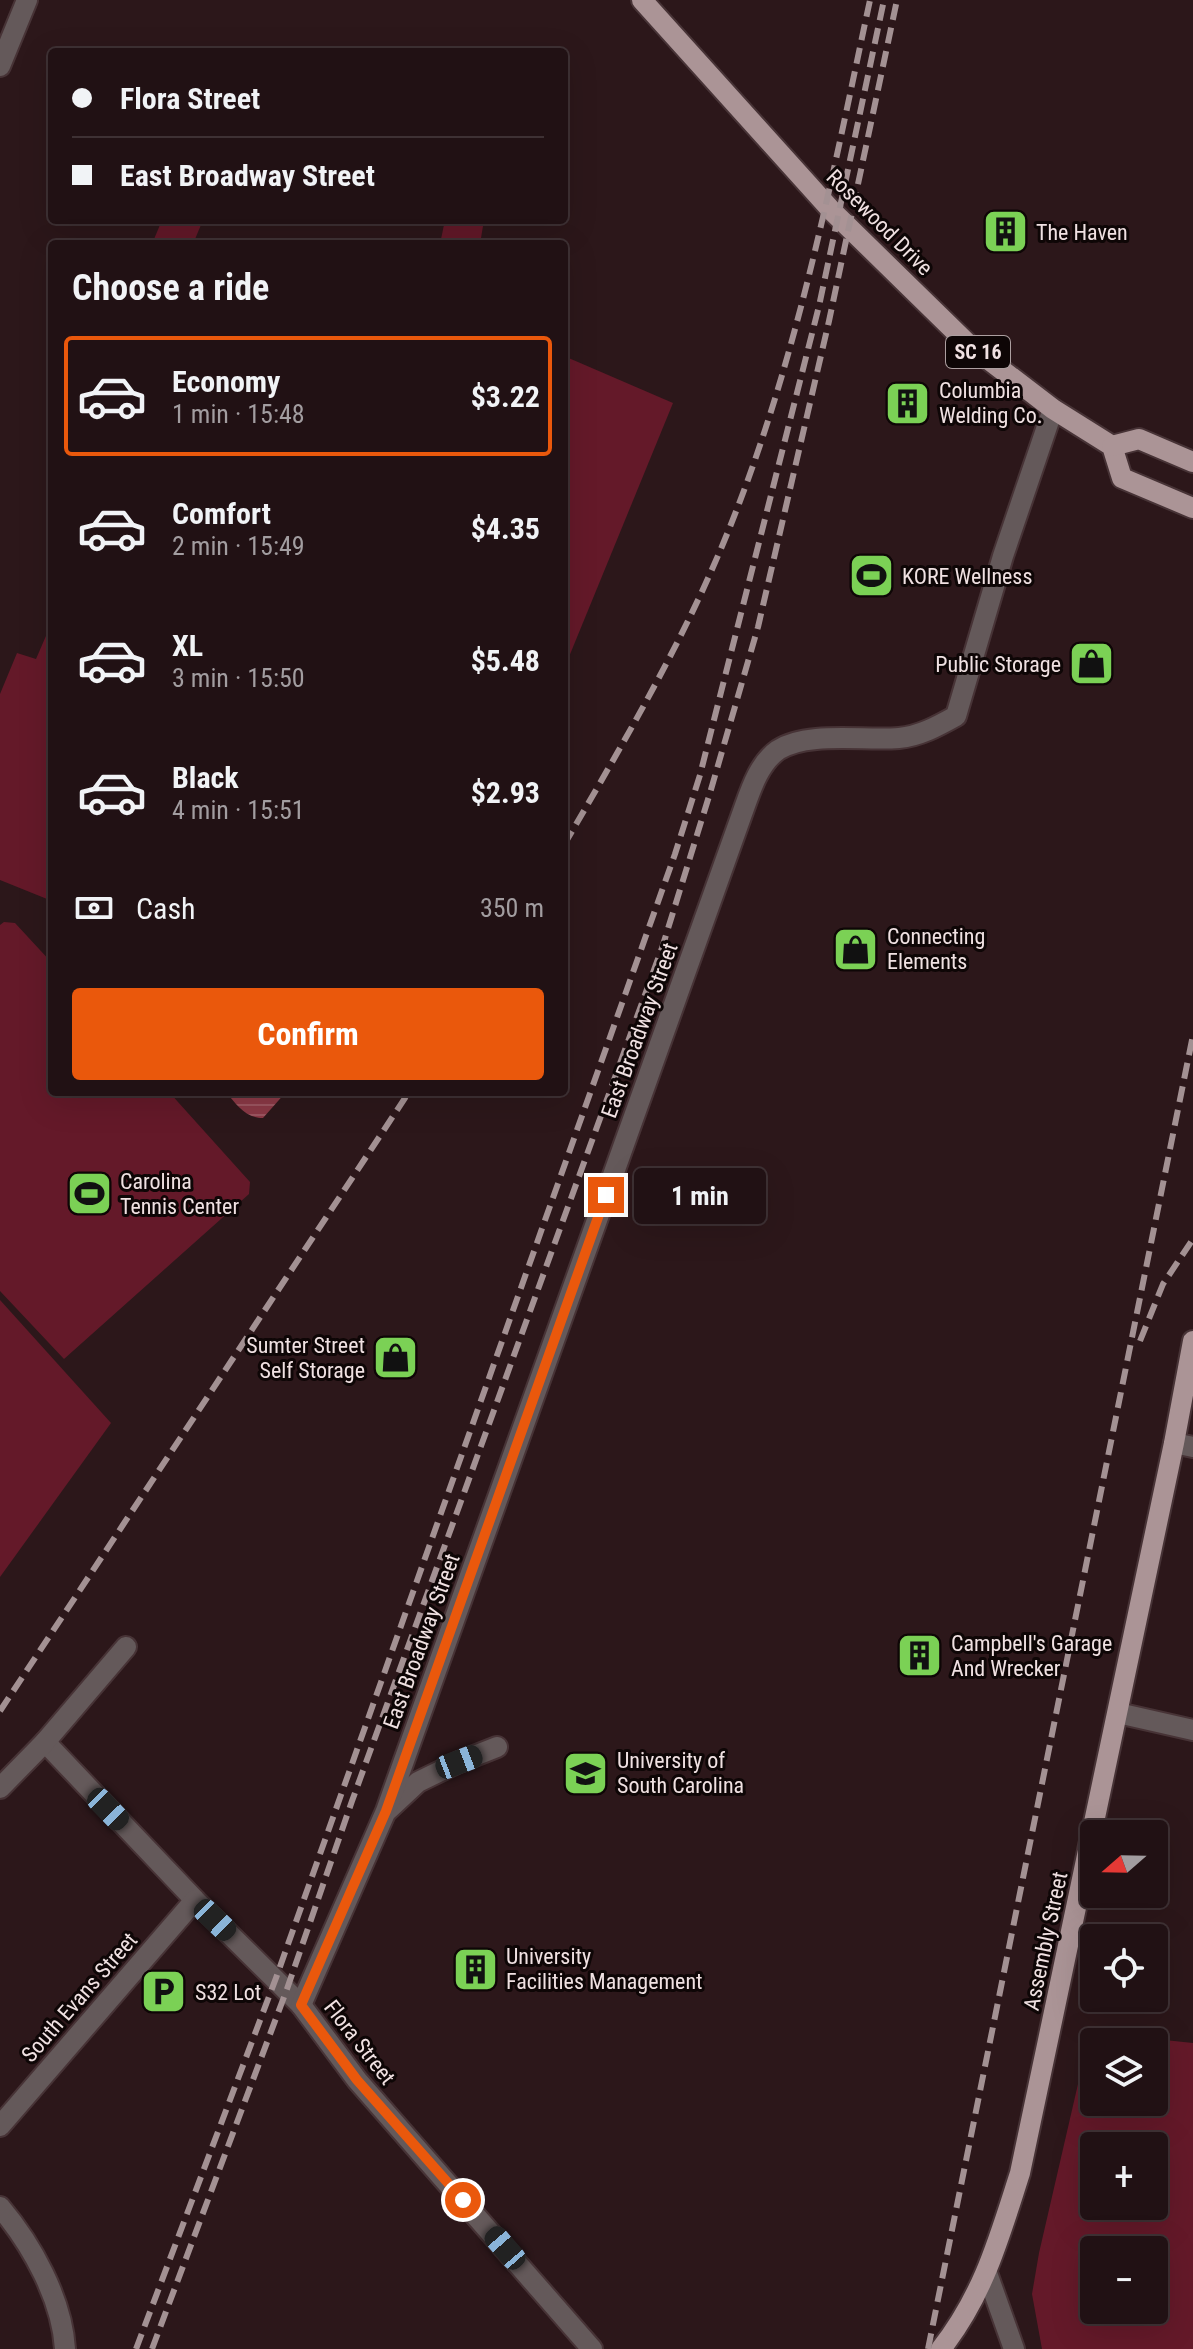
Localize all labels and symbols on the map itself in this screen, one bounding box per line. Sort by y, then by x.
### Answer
street label: Rosewood Drive [822,164,938,280]
building icon: The Haven [981,208,1029,256]
place label: The Haven [1036,220,1128,245]
road number: SC 16 [946,336,1010,368]
place label: Columbia Welding Co. [939,378,1043,428]
building icon: Columbia Welding Co. [884,379,932,427]
sports icon: KORE Wellness [847,552,895,600]
place label: KORE Wellness [902,564,1032,589]
shop icon: Public Storage [1068,640,1116,688]
place label: Public Storage [935,652,1061,677]
place label: Connecting Elements [887,924,985,974]
shop icon: Connecting Elements [832,925,880,973]
street label: East Broadway Street [596,939,683,1121]
callout: 1 min [634,1167,766,1223]
place label: Carolina Tennis Center [120,1169,239,1219]
sports icon: Carolina Tennis Center [65,1170,113,1218]
route end [588,1177,624,1213]
place label: Sumter Street Self Storage [246,1333,365,1383]
shop icon: Sumter Street Self Storage [372,1334,420,1382]
street label: East Broadway Street [378,1550,465,1732]
place label: Campbell's Garage And Wrecker [951,1631,1112,1681]
building icon: Campbell's Garage And Wrecker [896,1632,944,1680]
car [432,1742,486,1782]
place label: University of South Carolina [617,1748,744,1798]
school or university icon: University of South Carolina [562,1749,610,1797]
car [83,1783,133,1835]
north arrow [1080,1820,1168,1908]
street label: Assembly Street [1019,1869,1072,2013]
car [189,1895,241,1945]
street label: South Evans Street [16,1928,142,2067]
place label: University Facilities Management [506,1944,703,1994]
building icon: University Facilities Management [451,1945,499,1993]
parking icon: S32 Lot [140,1968,188,2016]
place label: S32 Lot [195,1980,261,2005]
street label: Flora Street [319,1995,400,2089]
route start [445,2182,481,2218]
car [480,2222,530,2274]

